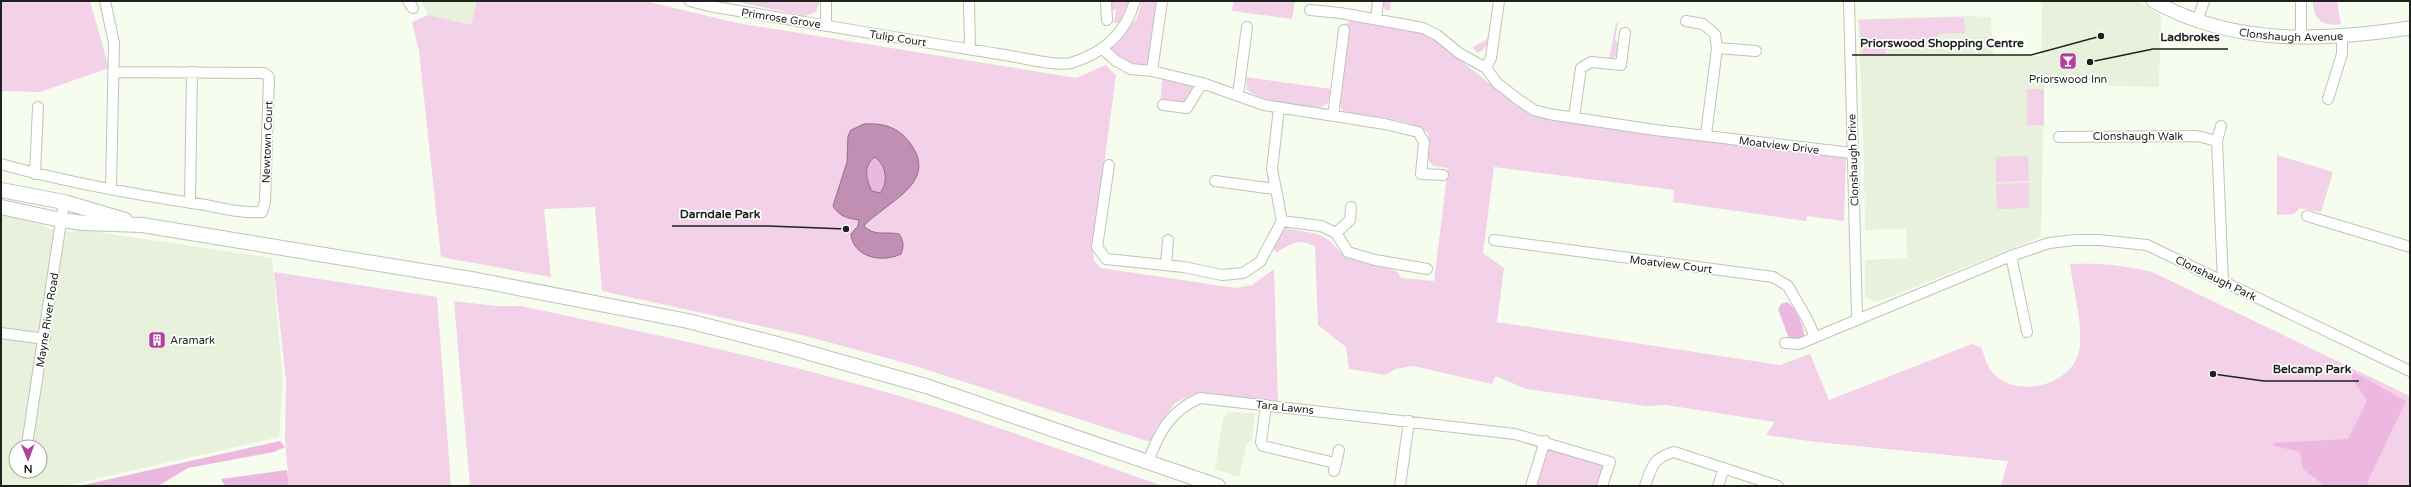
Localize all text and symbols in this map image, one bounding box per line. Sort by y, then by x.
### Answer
street label: Primrose Grove [740,6,822,31]
callout: Ladbrokes [2153,25,2228,49]
street label: Clonshaugh Avenue [2238,26,2344,44]
street label: Tulip Court [869,28,927,49]
text: Ladbrokes [2160,30,2220,44]
callout: Priorswood Shopping Centre [1852,31,2031,55]
text: Priorswood Shopping Centre [1860,36,2024,51]
bar icon: Priorswood Inn [2058,51,2078,71]
place label: Priorswood Inn [2029,73,2107,86]
street label: Newtown Court [260,101,275,183]
street label: Clonshaugh Drive [1845,114,1862,206]
street label: Clonshaugh Walk [2093,130,2183,143]
street label: Moatview Drive [1738,134,1820,157]
callout: Darndale Park [672,202,768,226]
text: Darndale Park [680,207,761,221]
street label: Moatview Court [1629,253,1713,276]
street label: Clonshaugh Park [2173,253,2258,304]
street label: Mayne River Road [34,272,61,368]
building icon: Aramark [147,330,167,350]
place label: Aramark [170,334,215,347]
callout: Belcamp Park [2264,357,2359,381]
text: Belcamp Park [2273,362,2352,377]
street label: Tara Lawns [1255,398,1315,417]
north arrow [8,439,48,479]
text: N [24,462,33,475]

